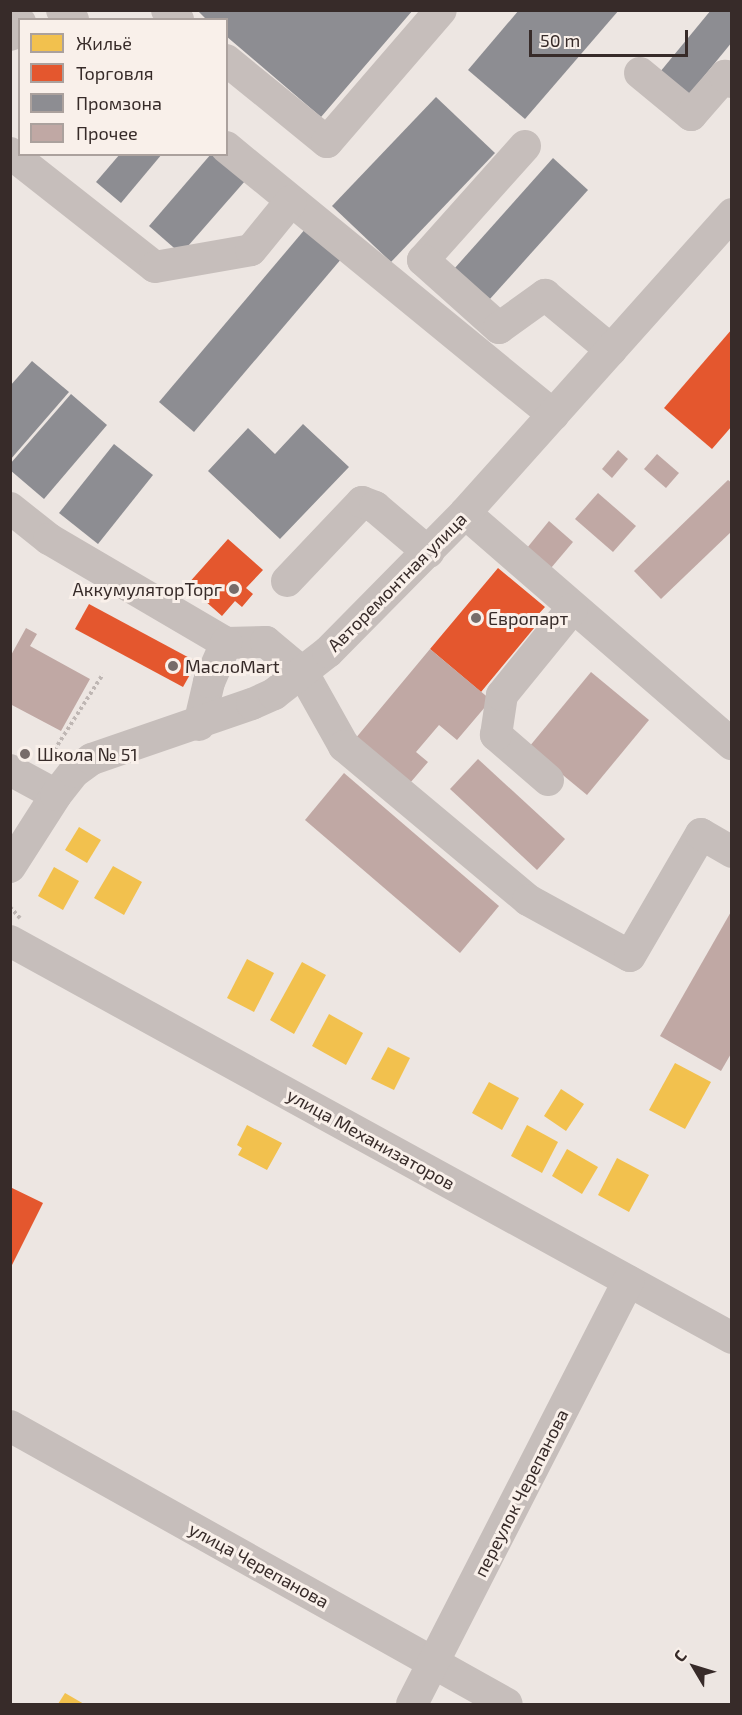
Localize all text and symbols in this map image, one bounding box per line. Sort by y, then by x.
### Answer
legend [18,18,228,156]
scale bar [532,18,691,56]
text: 50 m [540,29,580,51]
text: Жильё [76,32,132,54]
text: Торговля [76,62,154,84]
text: Промзона [76,92,162,114]
text: Прочее [76,122,138,144]
street label: Авторемонтная улица [323,508,471,656]
place label: АккумуляторТорг [73,578,222,600]
marker: АккумуляторТорг [227,582,241,596]
place label: Европарт [488,607,568,629]
marker: Европарт [469,611,483,625]
place label: МаслоMart [185,655,280,677]
marker: МаслоMart [166,659,180,673]
place label: Школа № 51 [37,743,138,765]
marker: Школа № 51 [18,747,32,761]
street label: улица Механизаторов [283,1084,459,1194]
street label: переулок Черепанова [469,1406,573,1580]
street label: улица Черепанова [185,1518,333,1612]
north arrow [664,1637,724,1697]
text: С [669,1646,690,1665]

